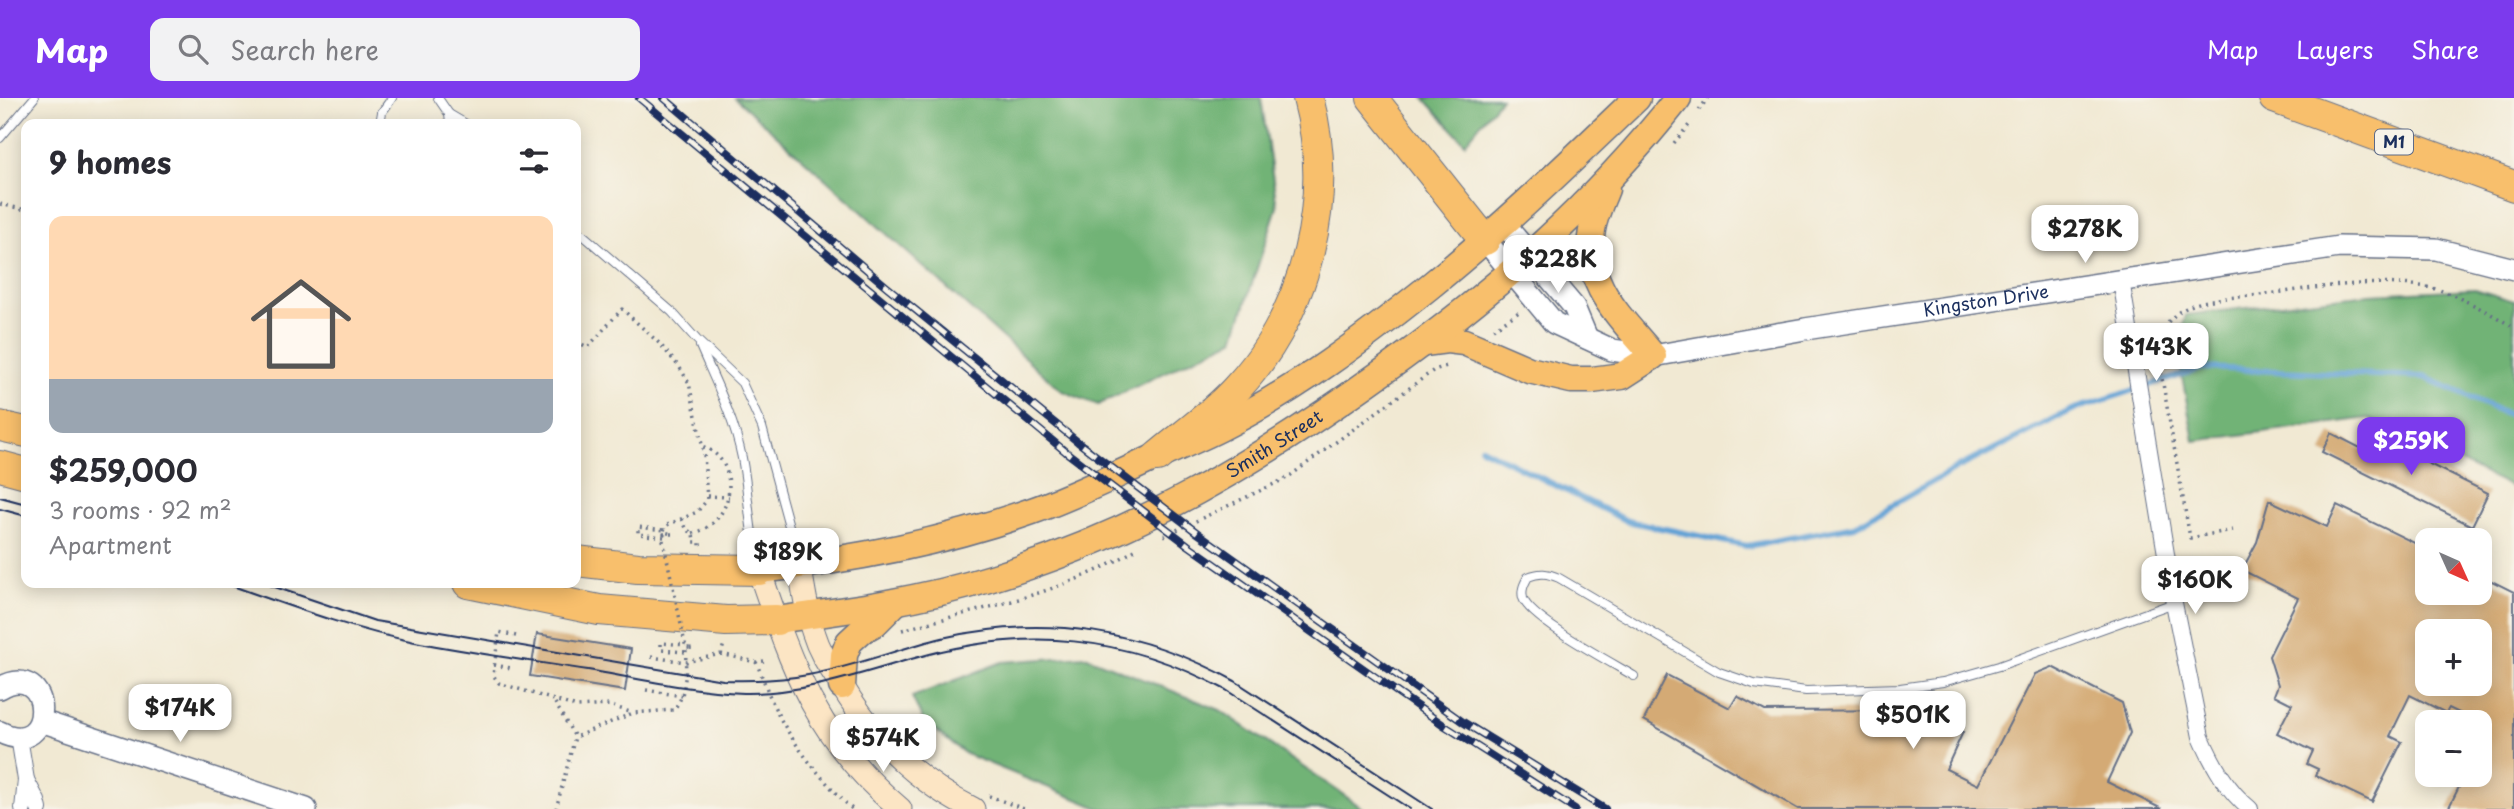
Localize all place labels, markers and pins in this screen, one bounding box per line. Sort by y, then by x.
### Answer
pin: $278K [2036,206,2134,265]
pin: $228K [1509,236,1607,295]
pin: $143K [2107,324,2205,383]
pin: $259K [2362,418,2460,477]
pin: $189K [739,528,837,588]
pin: $160K [2146,556,2244,616]
pin: $174K [131,684,229,744]
pin: $501K [1864,692,1962,751]
pin: $574K [834,714,932,774]

